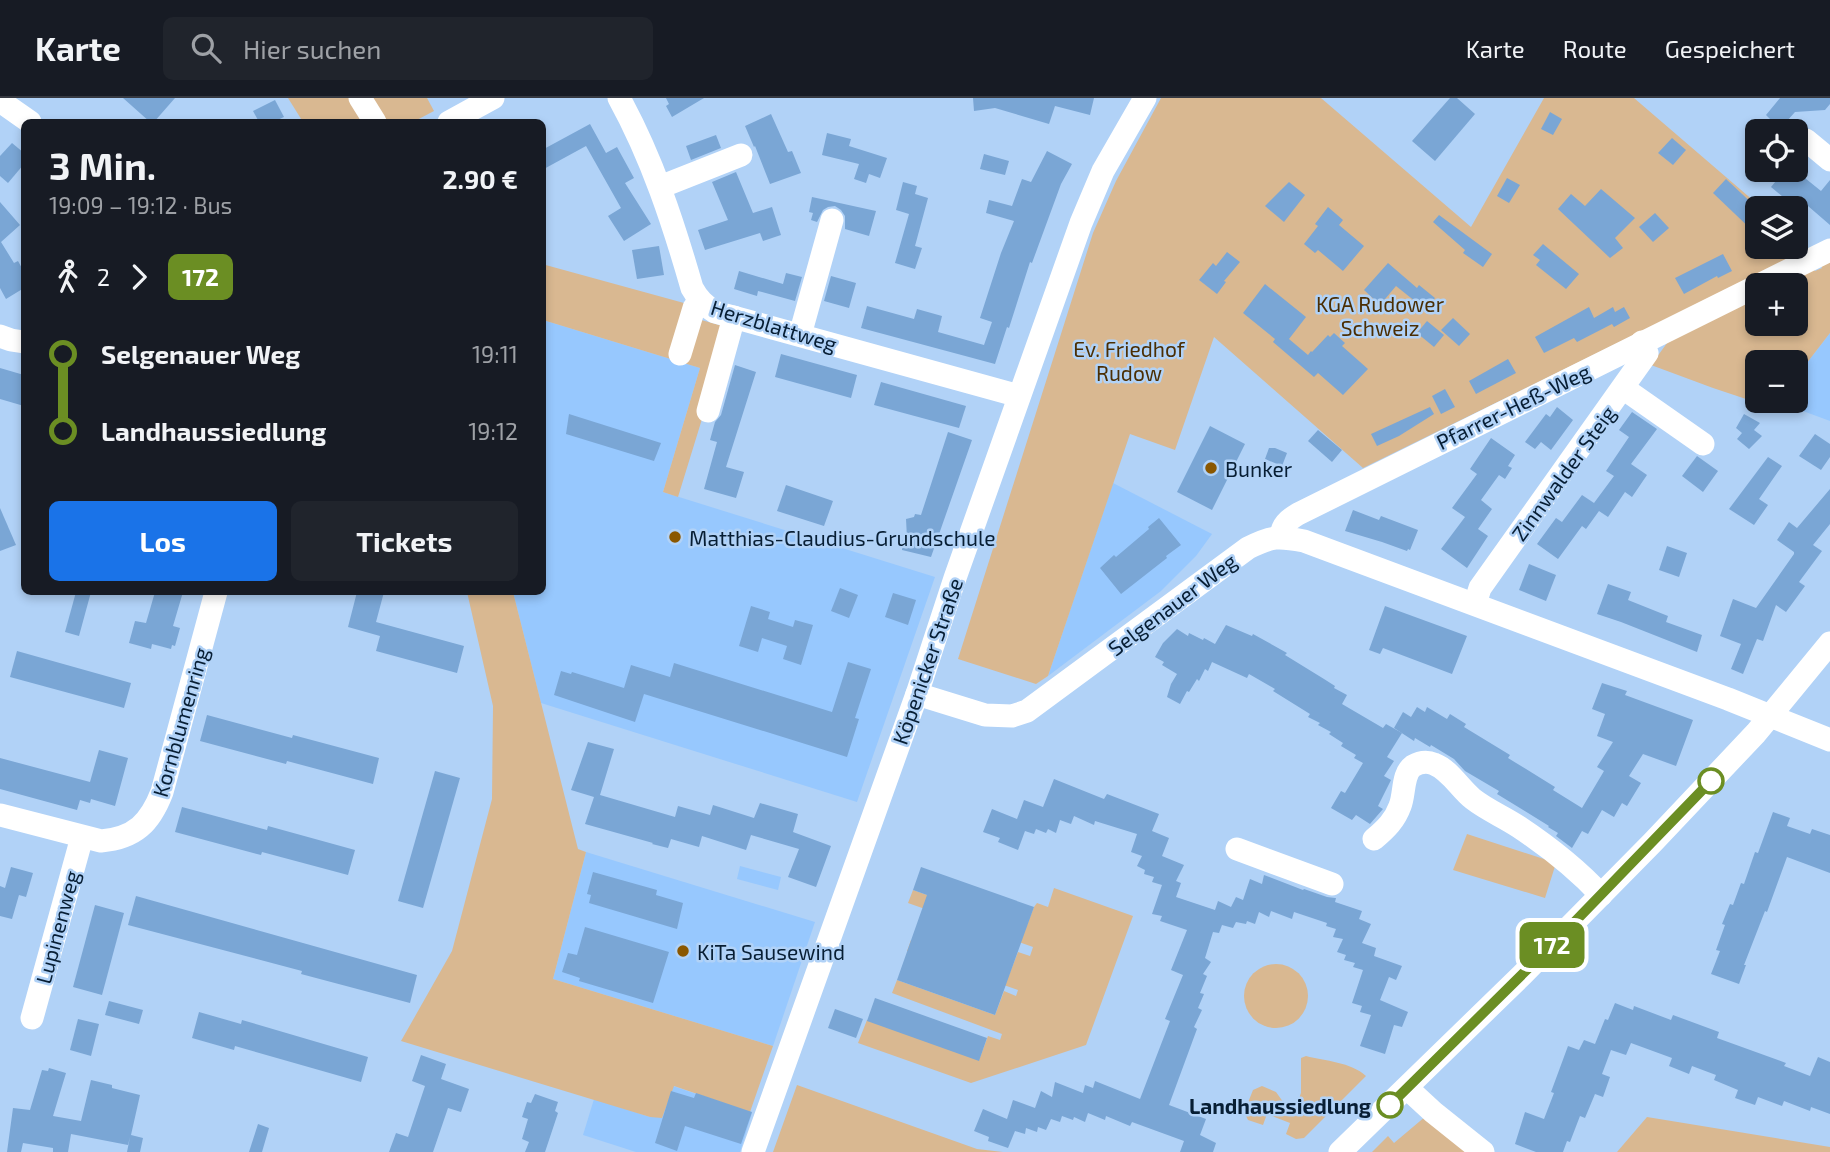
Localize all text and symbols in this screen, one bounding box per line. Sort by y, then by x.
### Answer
search box [163,17,653,80]
text: Karte [35,28,121,68]
icon: search [187,29,225,67]
text: Hier suchen [243,33,381,64]
text: Karte [1466,34,1525,63]
text: Route [1563,34,1627,63]
text: Gespeichert [1665,34,1795,63]
map controls [1745,119,1808,413]
button: locate [1745,119,1808,182]
text: 3 Min. [49,142,156,188]
text: 2.90 € [442,163,518,194]
text: 19:09 – 19:12 · Bus [49,191,232,219]
button: layers [1745,196,1808,259]
icon: walk [49,258,87,296]
icon: forward [120,258,158,296]
text: 172 [182,262,219,291]
text: 2 [97,263,110,291]
button: + [1745,273,1808,336]
park label: KGA Rudower Schweiz [1316,291,1445,340]
street label: Herzblattweg [708,294,840,356]
park label: Ev. Friedhof Rudow [1073,336,1186,385]
text: Selgenauer Weg [101,338,300,369]
text: 19:11 [472,340,518,368]
button: − [1745,350,1808,413]
street label: Pfarrer-Heß-Weg [1432,358,1594,454]
street label: Zinnwalder Steig [1506,401,1620,545]
text: Landhaussiedlung [101,415,326,446]
text: 19:12 [468,417,518,445]
place label: Bunker [1225,456,1293,481]
marker: Bunker [1203,460,1219,476]
button: Los [49,501,277,581]
button: Tickets [291,501,518,581]
place label: Matthias-Claudius-Grundschule [689,525,995,550]
marker: Matthias-Claudius-Grundschule [667,529,683,545]
street label: Selgenauer Weg [1103,547,1241,660]
street label: Köpenicker Straße [887,574,967,748]
street label: Kornblumenring [147,644,213,800]
unlabelled marker [1698,768,1724,794]
street label: Lupinenweg [30,867,84,986]
line badge: 172 [1512,922,1592,968]
text: 172 [1534,930,1570,959]
place label: KiTa Sausewind [697,939,845,964]
marker: KiTa Sausewind [675,943,691,959]
marker: Landhaussiedlung [1377,1092,1403,1118]
place label: Landhaussiedlung [1189,1093,1371,1118]

